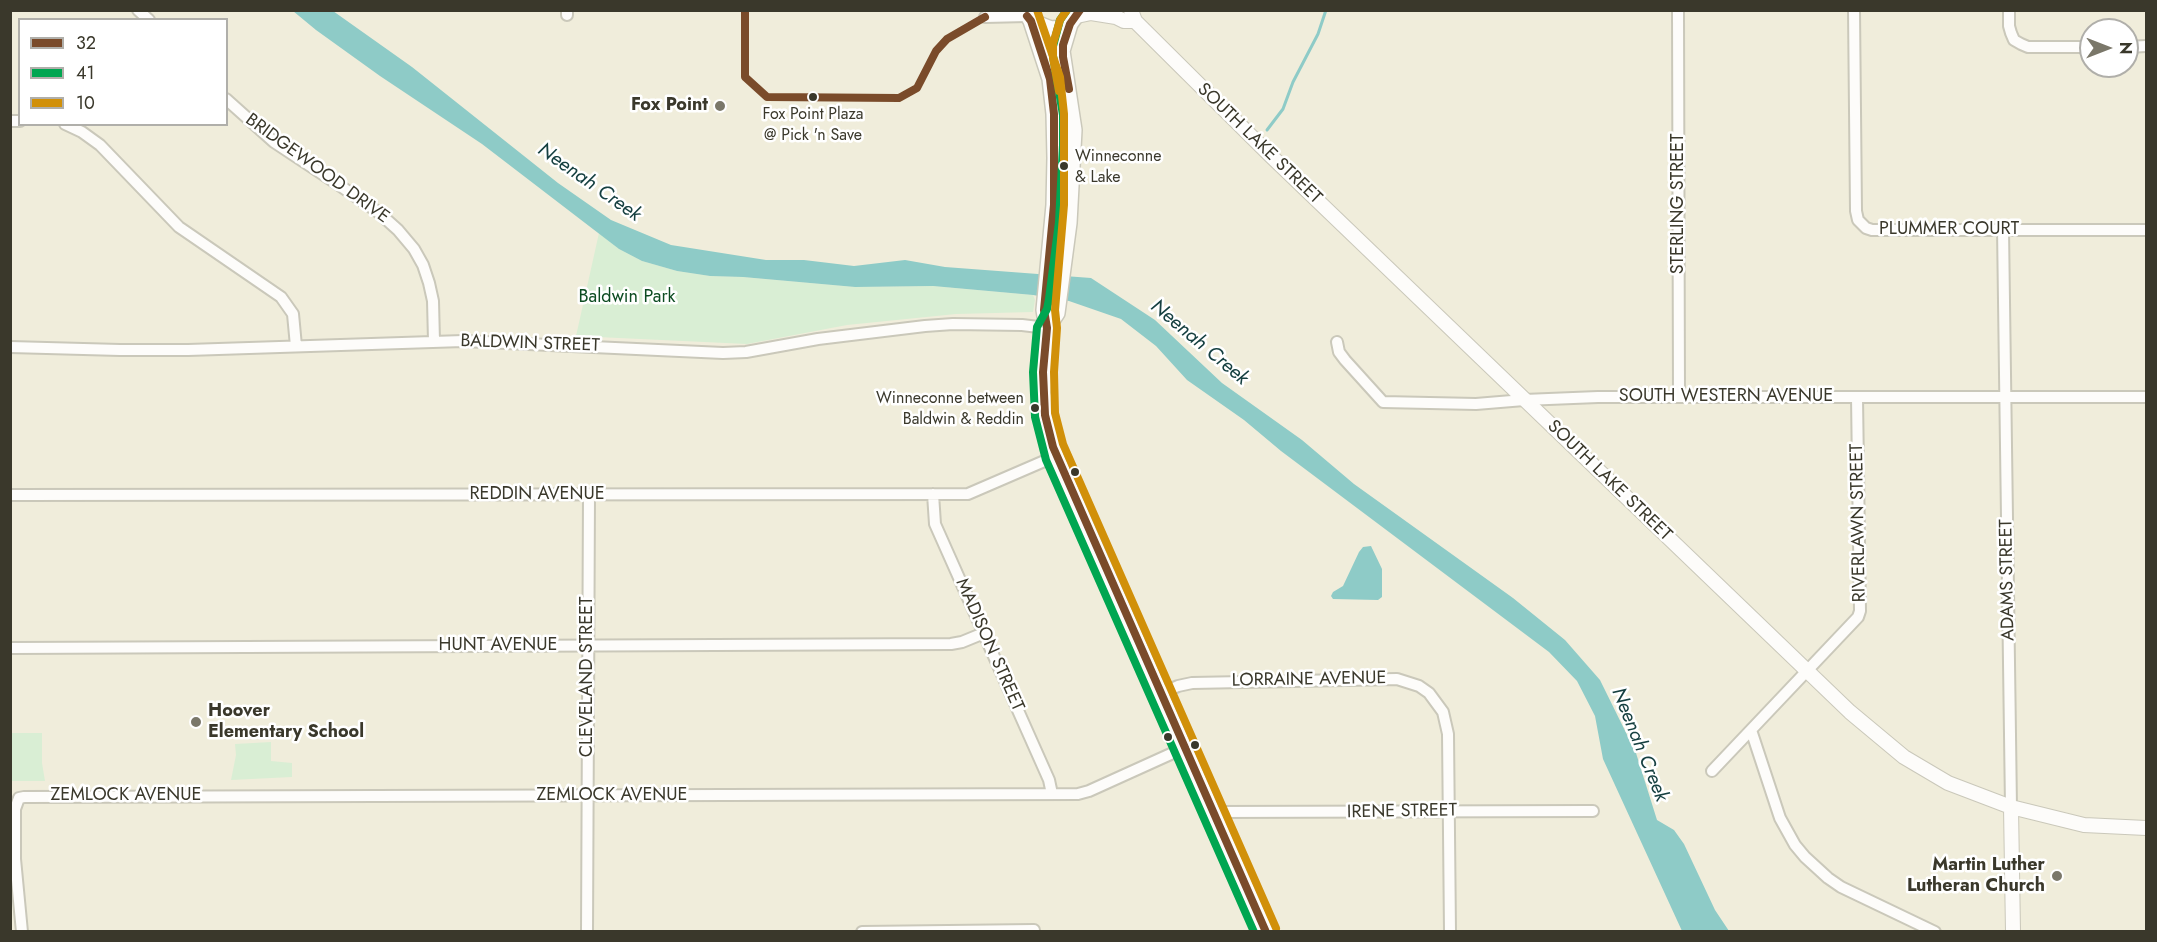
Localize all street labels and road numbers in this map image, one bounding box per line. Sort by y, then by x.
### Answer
street label: SOUTH LAKE STREET [1192,79,1326,209]
street label: BRIDGEWOOD DRIVE [241,109,393,229]
street label: STERLING STREET [1668,134,1690,274]
street label: PLUMMER COURT [1879,219,2019,241]
street label: BALDWIN STREET [460,331,600,357]
street label: SOUTH WESTERN AVENUE [1619,386,1833,408]
street label: SOUTH LAKE STREET [1542,416,1676,546]
street label: RIVERLAWN STREET [1847,443,1871,603]
street label: REDDIN AVENUE [469,484,605,506]
street label: ADAMS STREET [1996,519,2020,641]
street label: MADISON STREET [950,575,1028,715]
street label: CLEVELAND STREET [577,597,599,757]
street label: HUNT AVENUE [439,635,557,657]
street label: LORRAINE AVENUE [1232,668,1386,692]
street label: ZEMLOCK AVENUE [51,785,201,807]
street label: ZEMLOCK AVENUE [537,785,687,807]
street label: IRENE STREET [1347,800,1457,824]

